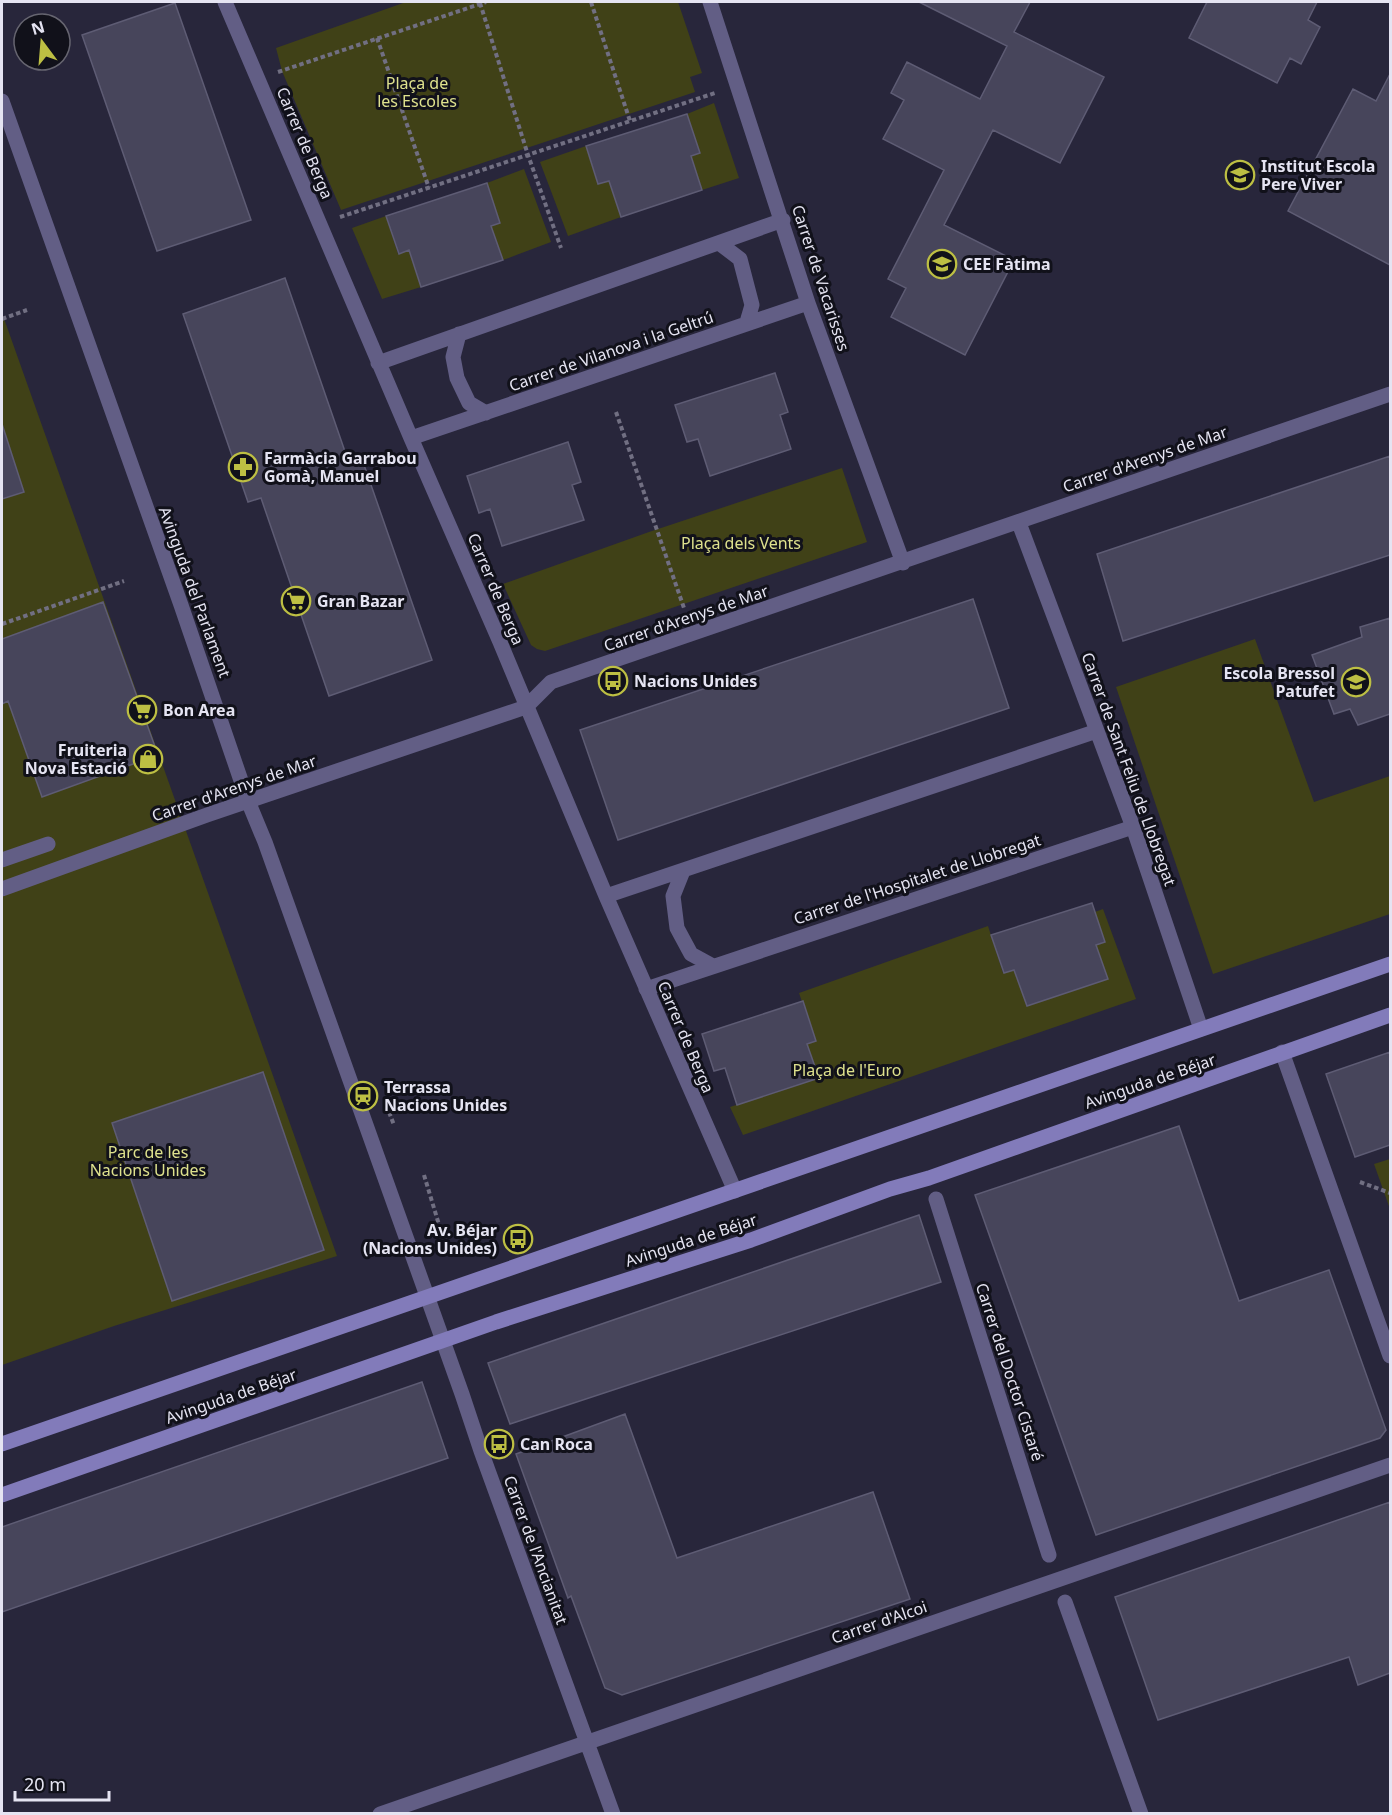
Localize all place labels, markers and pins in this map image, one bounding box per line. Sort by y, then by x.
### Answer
place label: Institut Escola Pere Viver [1261,155,1375,195]
school or university icon: Institut Escola Pere Viver [1224,159,1256,191]
school or university icon: CEE Fàtima [926,248,958,280]
place label: CEE Fàtima [963,253,1051,275]
place label: Farmàcia Garrabou Gomà, Manuel [264,447,417,487]
pharmacy icon: Farmàcia Garrabou Gomà, Manuel [227,451,259,483]
supermarket icon: Gran Bazar [280,585,312,617]
place label: Gran Bazar [317,590,404,612]
place label: Escola Bressol Patufet [1223,662,1335,702]
bus stop icon: Nacions Unides [597,665,629,697]
school or university icon: Escola Bressol Patufet [1340,666,1372,698]
place label: Nacions Unides [634,670,757,692]
supermarket icon: Bon Area [126,694,158,726]
place label: Bon Area [163,699,235,721]
place label: Fruiteria Nova Estació [25,739,127,779]
shop icon: Fruiteria Nova Estació [132,743,164,775]
place label: Terrassa Nacions Unides [384,1076,507,1116]
station icon: Terrassa Nacions Unides [347,1080,379,1112]
place label: Av. Béjar (Nacions Unides) [363,1219,497,1259]
bus stop icon: Av. Béjar (Nacions Unides) [502,1223,534,1255]
bus stop icon: Can Roca [483,1428,515,1460]
place label: Can Roca [520,1433,593,1455]

